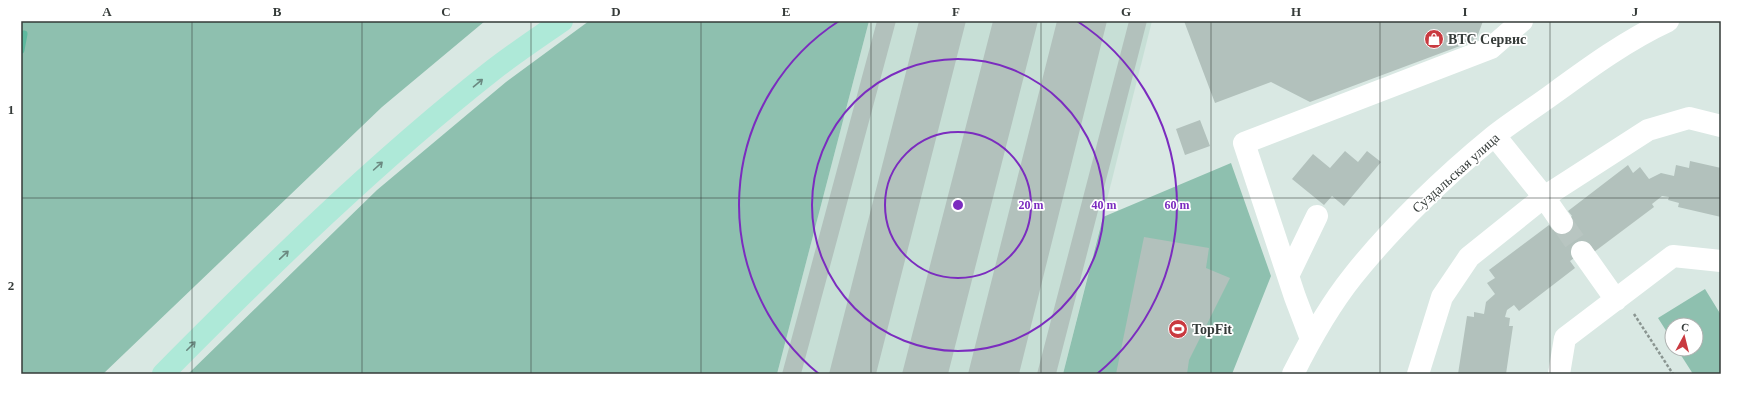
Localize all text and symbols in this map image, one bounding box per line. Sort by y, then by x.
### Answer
text: A [102,4,112,19]
text: B [273,4,282,19]
text: C [441,4,451,19]
text: D [611,4,621,19]
text: E [782,4,790,19]
text: F [952,4,960,19]
text: G [1121,4,1131,19]
text: H [1291,4,1301,19]
text: I [1462,4,1468,19]
text: J [1632,4,1639,19]
shop icon: ВТС Сервис [1423,28,1445,50]
place label: ВТС Сервис [1448,32,1526,47]
one-way arrow [473,78,483,87]
text: 1 [8,102,14,117]
street label: Суздальская улица [1410,130,1503,216]
one-way arrow [373,162,384,171]
centre of rings [951,198,965,212]
text: 20 m [1019,198,1044,212]
text: 40 m [1092,198,1117,212]
text: 60 m [1165,198,1190,212]
one-way arrow [279,251,289,260]
text: 2 [8,278,14,293]
north arrow [1664,317,1704,357]
sports icon: TopFit [1167,318,1189,340]
text: С [1681,321,1690,334]
place label: TopFit [1192,322,1232,337]
one-way arrow [186,341,196,351]

